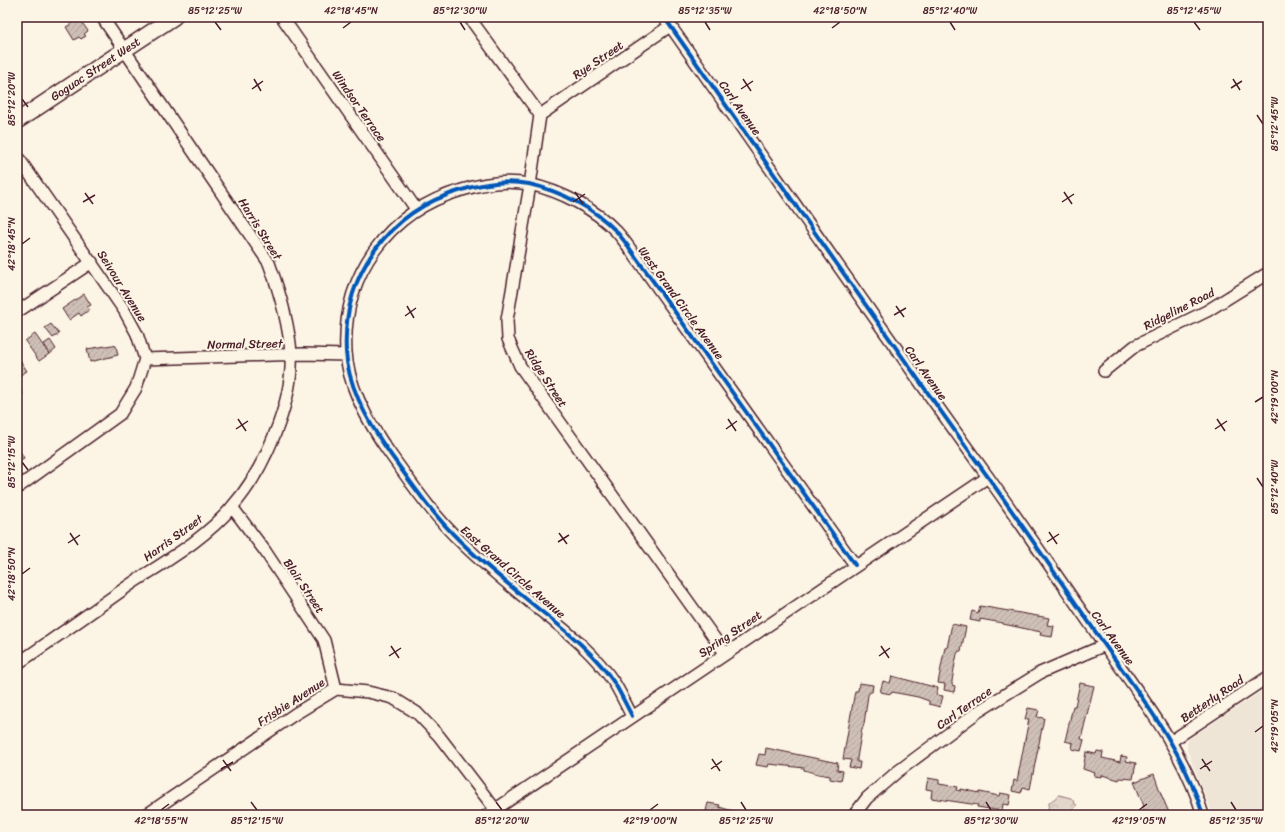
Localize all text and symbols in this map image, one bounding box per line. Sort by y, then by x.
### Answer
text: 85°12'25"W [188,2,242,20]
text: 42°18'45"N [324,2,378,20]
text: 85°12'30"W [433,2,487,20]
text: 85°12'35"W [678,2,732,20]
text: 42°18'50"N [813,2,867,20]
text: 85°12'40"W [923,2,978,20]
text: 85°12'45"W [1167,2,1221,20]
street label: Goguac Street West [46,31,145,107]
street label: Rye Street [568,35,628,85]
street label: Windsor Terrace [326,65,392,147]
text: 85°12'20"W [3,72,21,126]
street label: Carl Avenue [713,76,767,140]
text: 85°12'45"W [1266,97,1284,151]
street label: Harris Street [232,193,289,266]
text: 42°18'45"N [3,217,21,271]
street label: West Grand Circle Avenue [632,241,730,365]
street label: Seivour Avenue [91,246,153,326]
street label: Ridgeline Road [1140,281,1219,336]
street label: Normal Street [207,332,284,356]
street label: Carl Avenue [899,341,953,405]
street label: Ridge Street [519,344,573,412]
text: 42°19'00"N [1266,370,1284,424]
text: 85°12'15"W [3,435,21,488]
text: 85°12'40"W [1266,459,1284,514]
street label: Harris Street [138,508,209,568]
street label: East Grand Circle Avenue [455,520,571,624]
text: 42°18'50"N [3,547,21,601]
street label: Blair Street [277,554,331,618]
street label: Spring Street [694,604,766,664]
street label: Carl Avenue [1085,606,1141,670]
street label: Betterly Road [1176,669,1250,729]
street label: Frisbie Avenue [253,672,330,732]
street label: Carl Terrace [931,681,997,735]
text: 42°19'05"N [1266,699,1284,753]
text: 42°18'55"N [134,812,188,830]
text: 85°12'15"W [231,812,284,830]
text: 85°12'20"W [475,812,529,830]
text: 42°19'00"N [623,812,677,830]
text: 85°12'25"W [719,812,773,830]
text: 85°12'30"W [964,812,1018,830]
text: 42°19'05"N [1112,812,1166,830]
text: 85°12'35"W [1209,812,1263,830]

